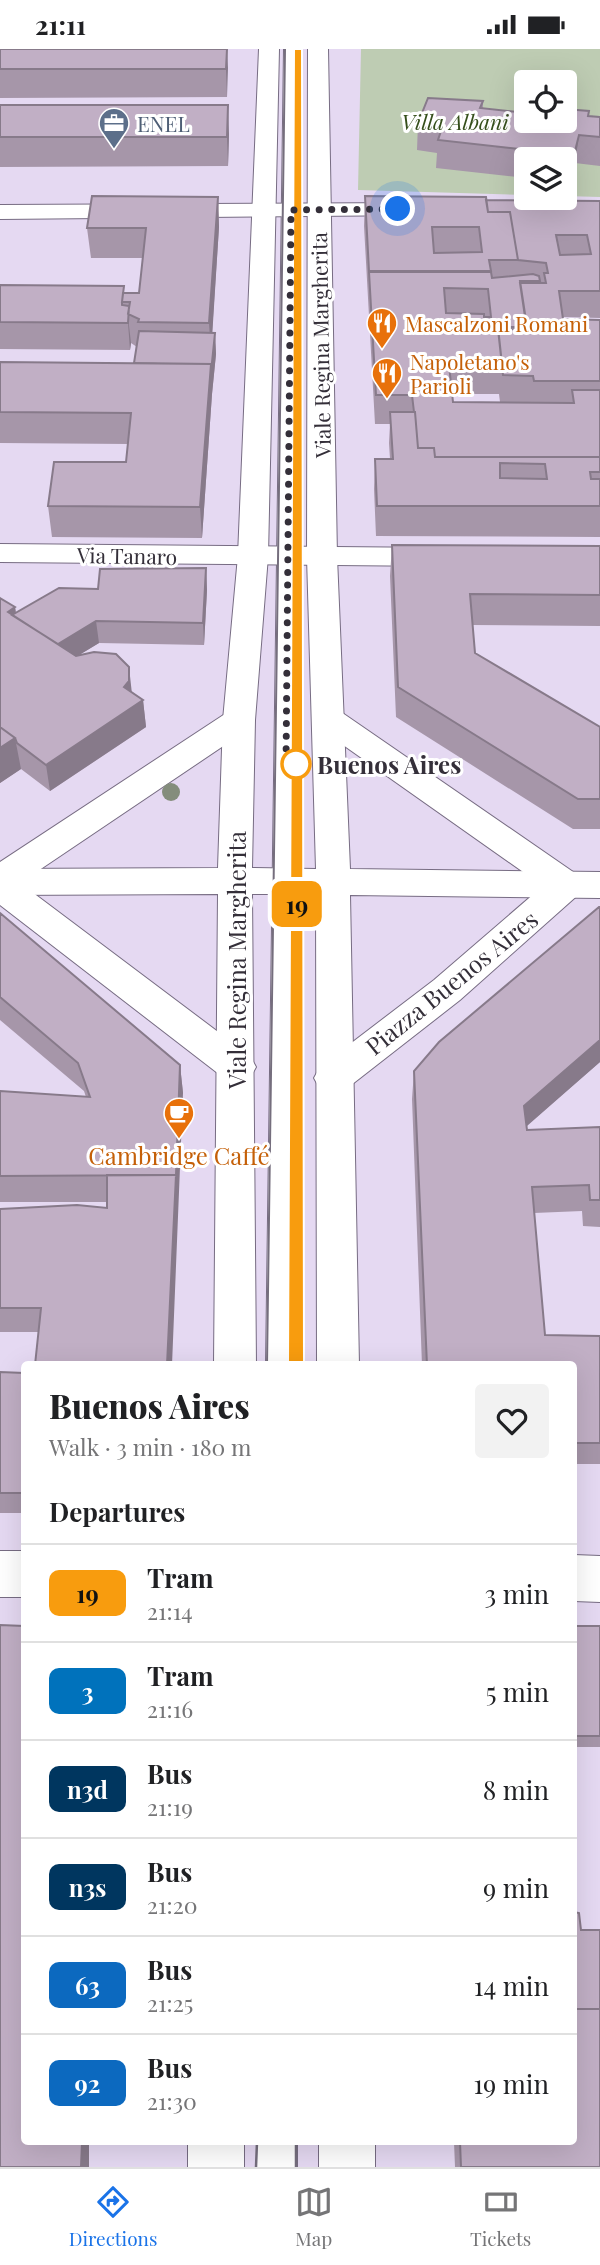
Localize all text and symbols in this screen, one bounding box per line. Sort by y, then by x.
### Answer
text: 21:11 [35,7,86,42]
map controls [514,70,577,210]
button: locate [514,70,577,133]
office icon: ENEL [97,106,131,150]
park label: Villa Albani [401,107,509,135]
place label: ENEL [137,109,190,137]
button: layers [514,147,577,210]
your location [380,191,415,226]
street label: Viale Regina Margherita [304,231,336,459]
restaurant icon: Mascalzoni Romani [365,306,399,350]
place label: Mascalzoni Romani [405,309,588,337]
place label: Napoletano's Parioli [410,347,530,399]
restaurant icon: Napoletano's Parioli [370,356,404,400]
street label: Via Tanaro [76,540,177,570]
place label: Buenos Aires [317,748,461,780]
marker: Buenos Aires [281,749,311,779]
street label: Viale Regina Margherita [220,831,252,1090]
line badge: 19 [266,881,328,927]
text: 19 [286,888,308,920]
street label: Piazza Buenos Aires [358,902,544,1062]
cafe icon: Cambridge Caffé [162,1096,196,1140]
place label: Cambridge Caffé [88,1139,270,1171]
text: Buenos Aires [49,1383,250,1427]
button: heart [475,1384,549,1458]
text: Walk · 3 min · 180 m [49,1431,252,1462]
text: Departures [49,1494,185,1529]
text: Tram [147,1560,214,1595]
text: 3 min [485,1576,549,1611]
text: 19 [76,1577,99,1609]
text: 21:14 [147,1595,193,1626]
text: Tram [147,1658,214,1693]
text: 5 min [486,1674,549,1709]
text: 3 [82,1675,93,1707]
text: 21:16 [147,1693,193,1724]
text: Bus [147,1756,192,1791]
text: 8 min [483,1772,549,1807]
text: n3d [67,1773,108,1805]
text: 21:19 [147,1791,193,1822]
text: Bus [147,1854,192,1889]
text: 9 min [483,1870,549,1905]
text: n3s [69,1871,106,1903]
text: 21:20 [147,1889,197,1920]
text: Bus [147,1952,192,1987]
text: 14 min [474,1968,549,2003]
text: 63 [75,1969,100,2001]
text: 21:25 [147,1987,193,2018]
text: Bus [147,2050,192,2085]
text: 19 min [473,2066,549,2101]
text: 92 [75,2067,100,2099]
text: 21:30 [147,2085,197,2116]
tab: Directions [69,2183,157,2251]
tab: Map [295,2183,333,2251]
tab: Tickets [470,2183,531,2251]

